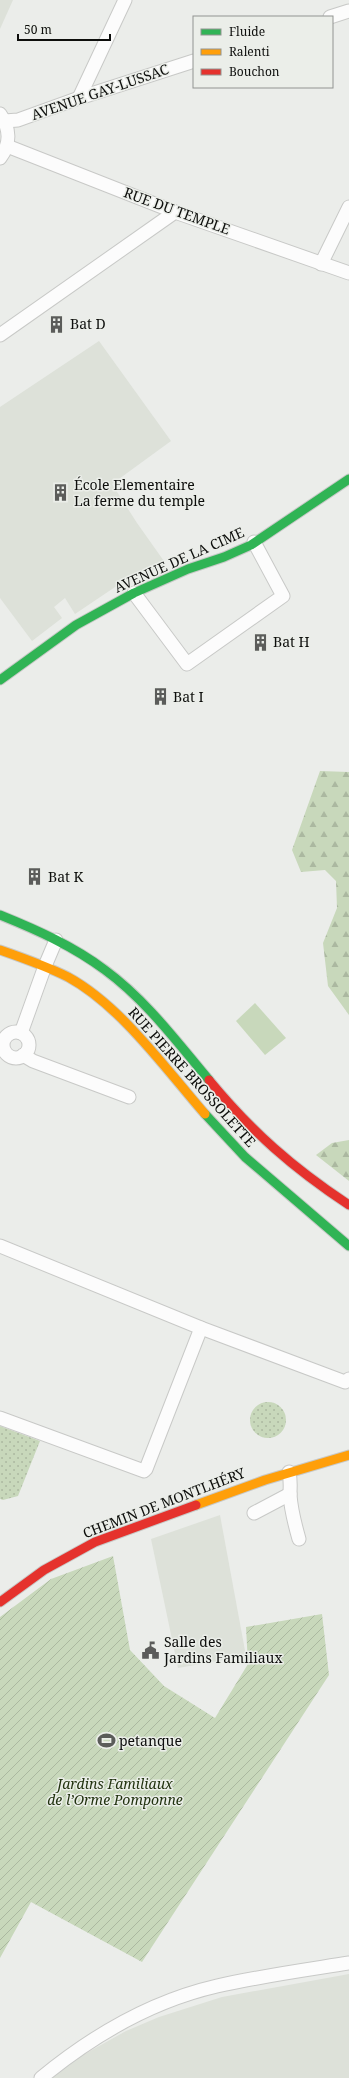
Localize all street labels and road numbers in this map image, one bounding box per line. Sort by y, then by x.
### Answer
street label: AVENUE GAY-LUSSAC [29,59,171,124]
street label: RUE DU TEMPLE [121,183,233,239]
street label: AVENUE DE LA CIME [111,522,247,597]
street label: RUE PIERRE BROSSOLETTE [124,1003,260,1151]
street label: CHEMIN DE MONTLHÉRY [80,1463,248,1542]

